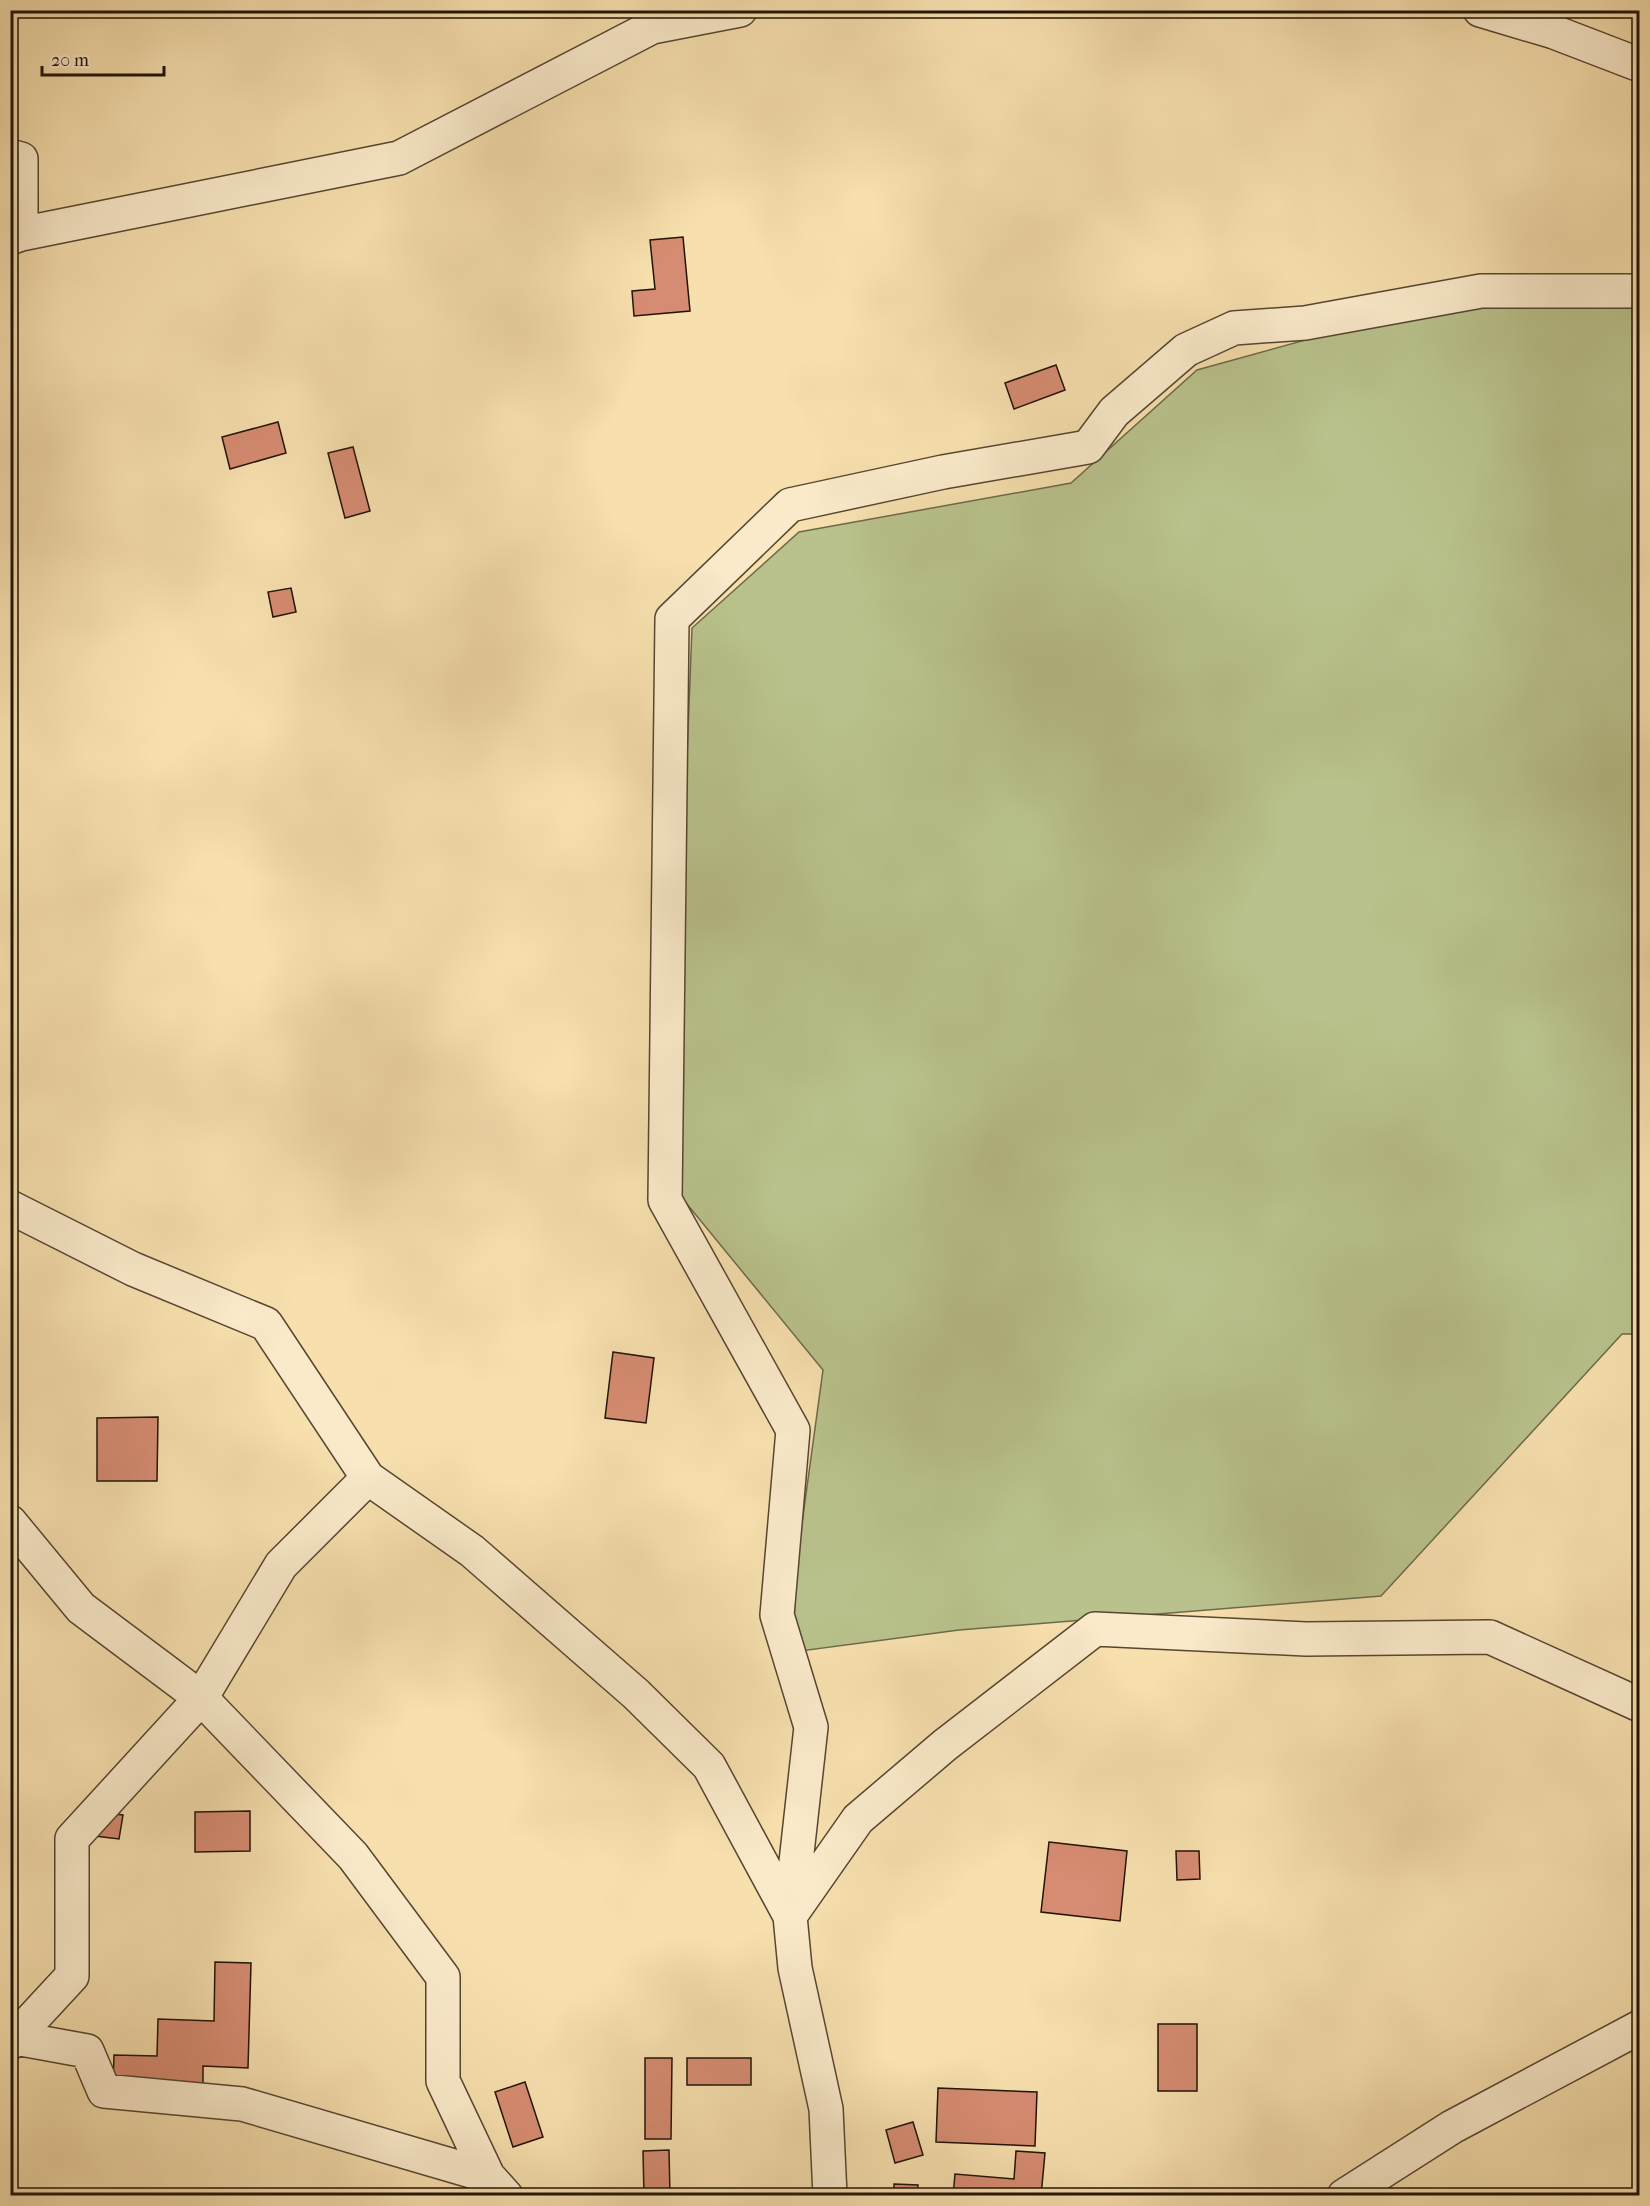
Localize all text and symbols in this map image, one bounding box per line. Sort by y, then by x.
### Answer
scale bar [42,39,164,77]
text: 20 m [51,50,89,71]

